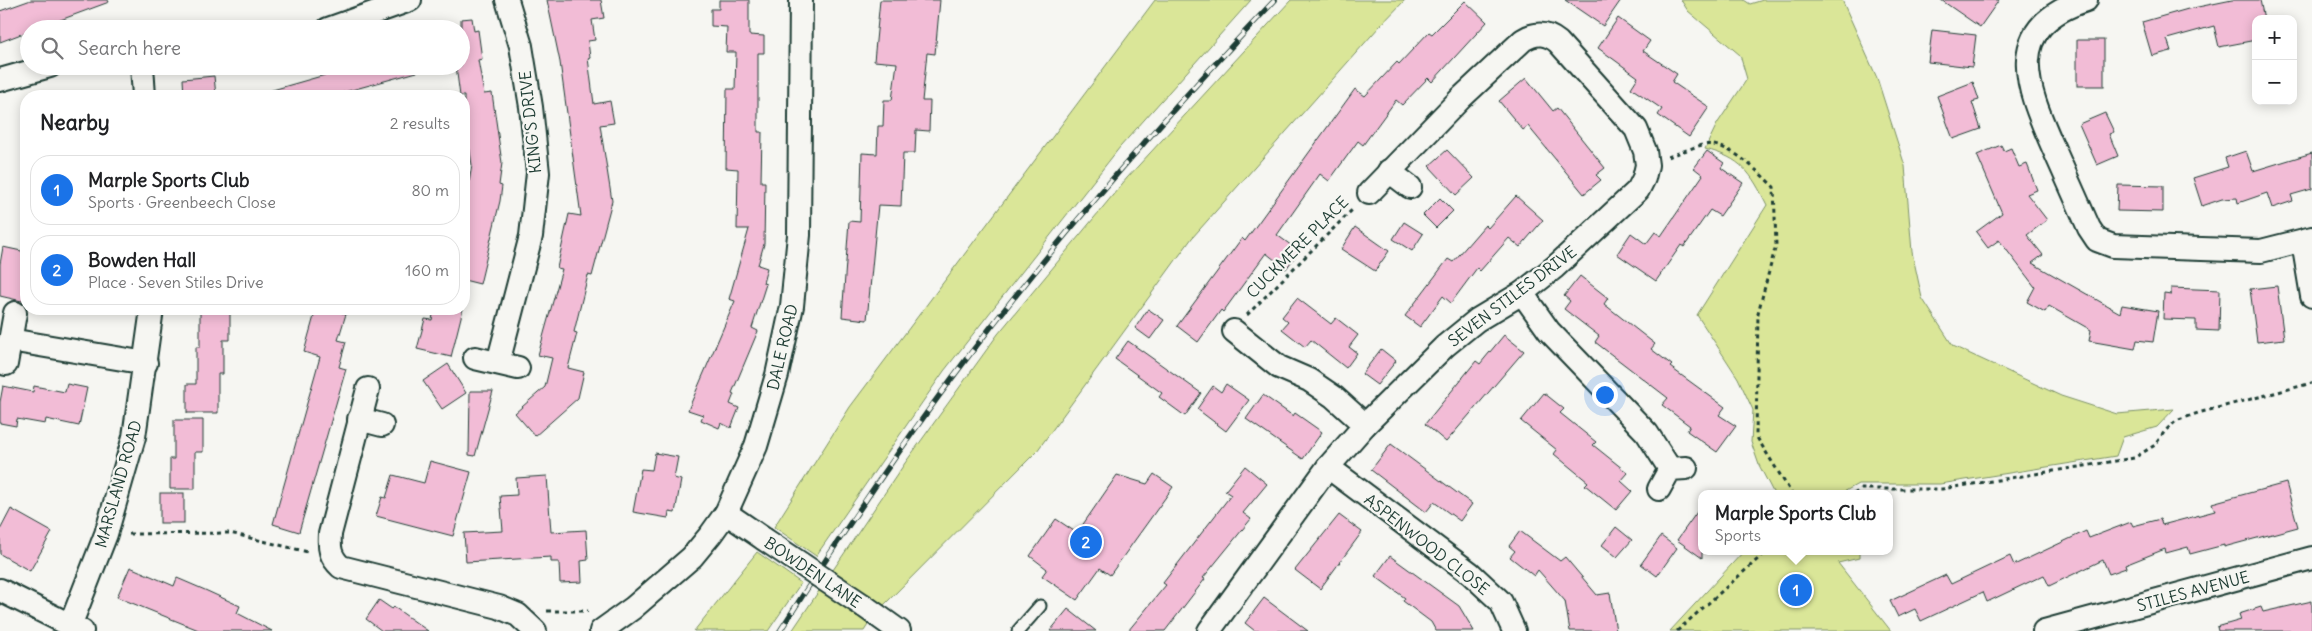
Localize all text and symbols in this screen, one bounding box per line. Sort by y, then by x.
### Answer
map controls [2252,15,2297,105]
button: + [2252,15,2297,60]
search box [20,20,470,75]
icon: search [38,34,66,62]
text: Search here [78,36,181,60]
button: − [2252,60,2297,105]
street label: KING'S DRIVE [515,70,545,174]
text: Nearby [40,109,110,136]
text: 2 results [390,113,450,133]
text: Marple Sports Club [88,168,249,192]
text: 1 [54,180,60,200]
text: 80 m [411,180,449,200]
text: Sports · Greenbeech Close [88,192,276,212]
street label: CUCKMERE PLACE [1242,192,1352,302]
street label: SEVEN STILES DRIVE [1444,241,1580,351]
text: Bowden Hall [88,248,196,272]
text: 2 [53,260,61,280]
text: 160 m [405,260,449,280]
text: Place · Seven Stiles Drive [88,272,264,292]
street label: DALE ROAD [762,302,802,392]
your location [1592,382,1618,408]
street label: MARSLAND ROAD [90,418,146,550]
street label: ASPENWOOD CLOSE [1361,489,1493,599]
popup [1698,490,1893,555]
text: Marple Sports Club [1715,501,1876,525]
pin: 2 [1070,523,1102,561]
text: Sports [1715,525,1761,545]
street label: BOWDEN LANE [761,532,865,612]
street label: STILES AVENUE [2135,566,2251,616]
pin: 1 [1780,571,1812,609]

